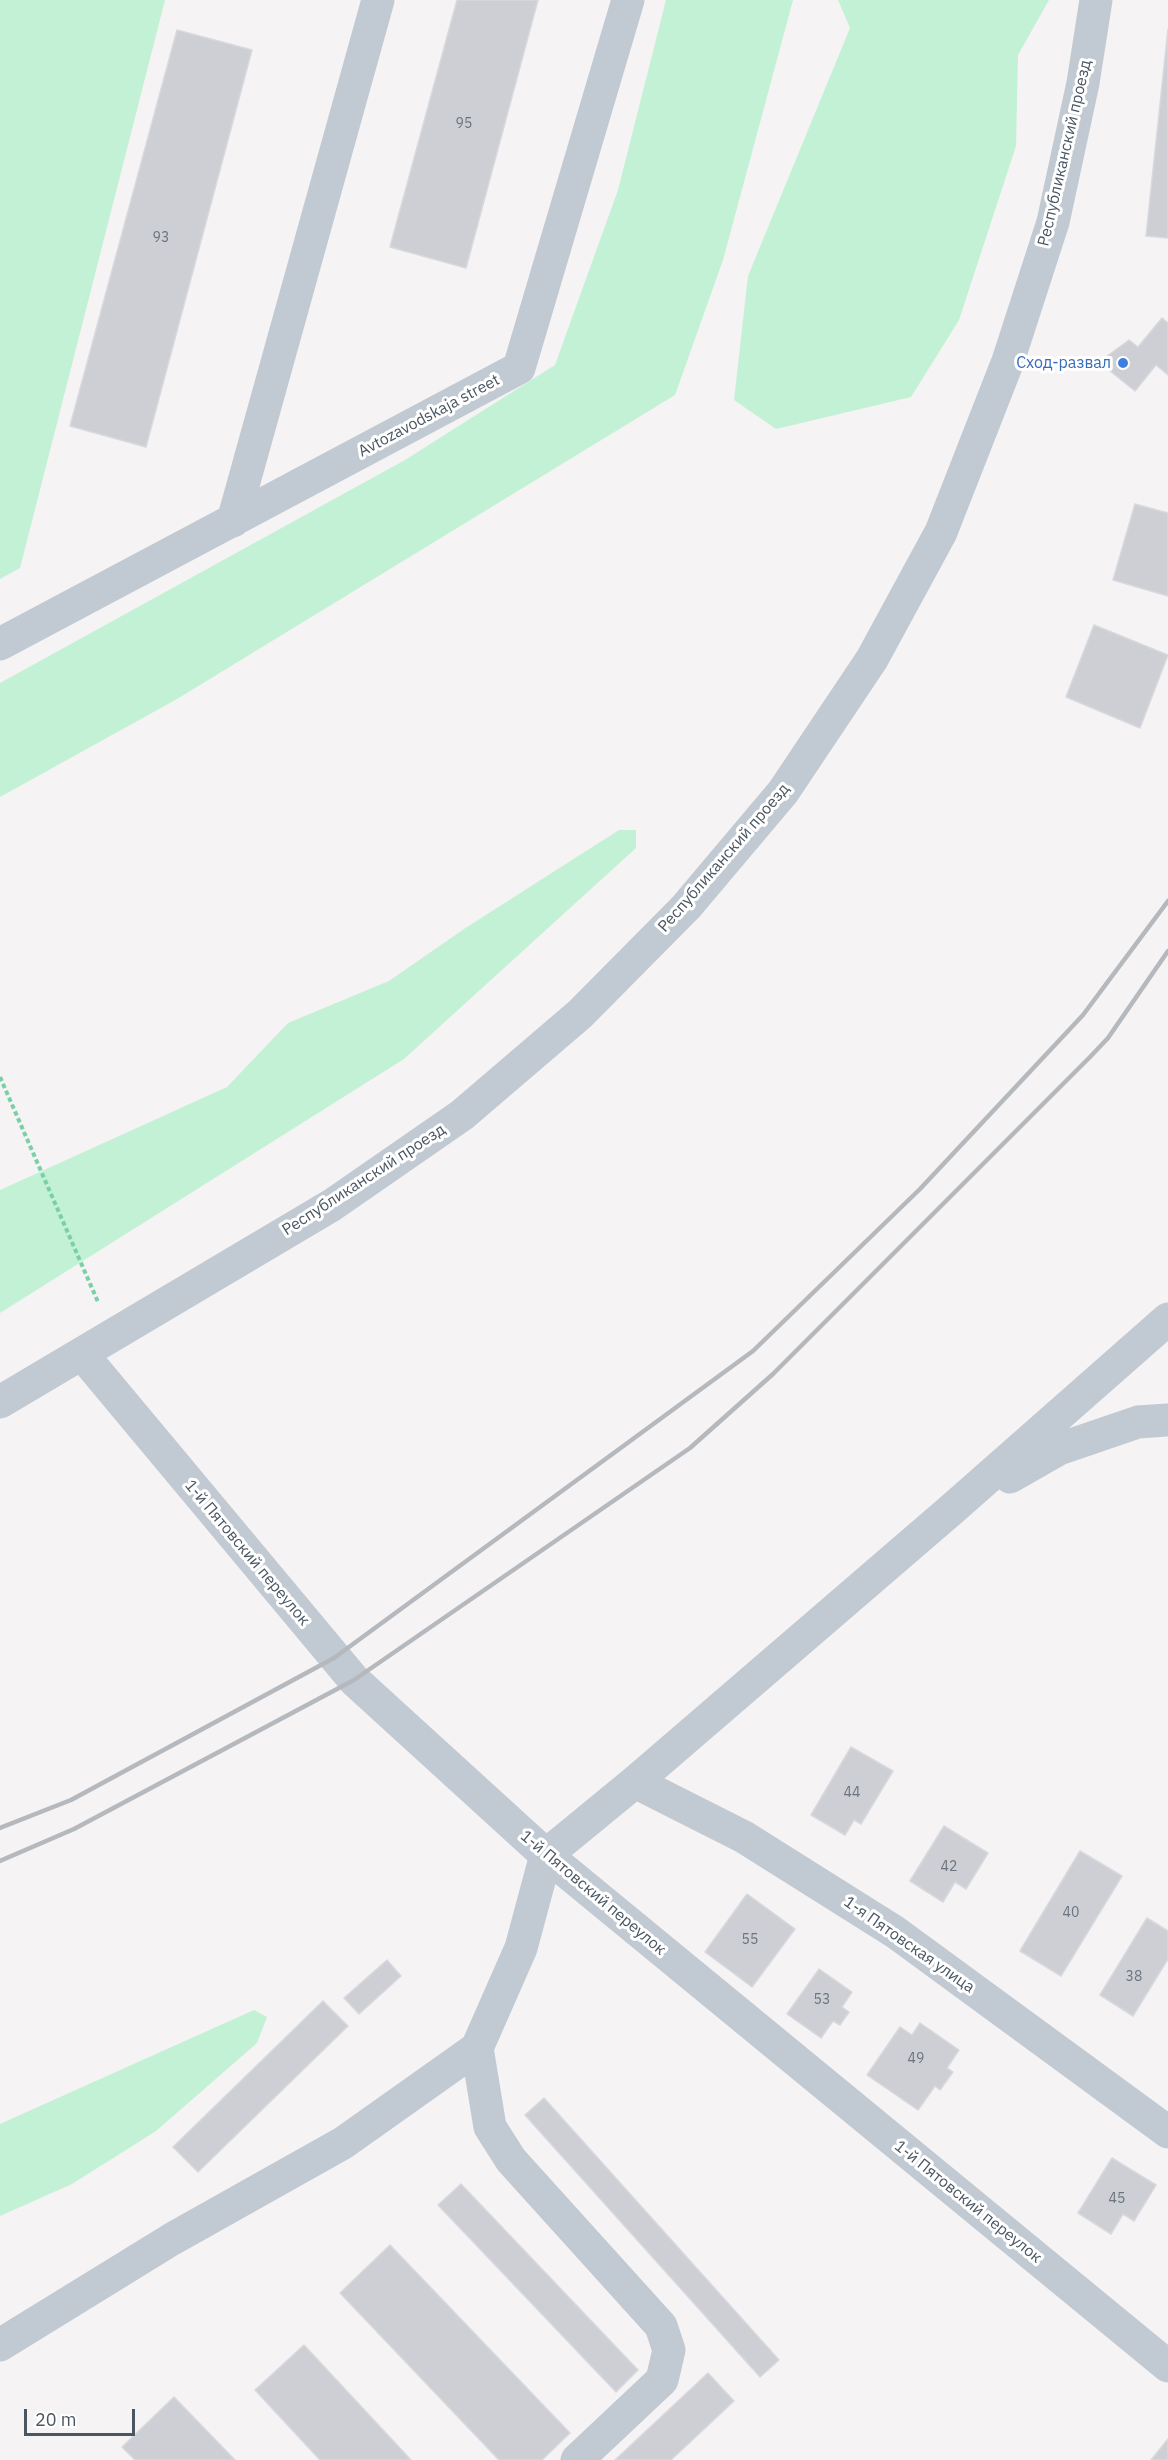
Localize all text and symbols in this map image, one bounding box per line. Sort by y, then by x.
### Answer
street label: Республиканский проезд [1034,58,1096,248]
house number: 95 [456,116,472,132]
house number: 93 [153,230,169,246]
place label: Сход-развал [1016,353,1111,373]
marker: Сход-развал [1116,356,1130,370]
street label: Avtozavodskaja street [355,371,503,461]
street label: Республиканский проезд [654,780,794,936]
street label: Республиканский проезд [279,1120,449,1240]
street label: 1-й Пятовский переулок [181,1476,313,1630]
house number: 44 [844,1785,860,1801]
street label: 1-й Пятовский переулок [516,1827,670,1959]
house number: 42 [941,1859,957,1875]
street label: 1-я Пятовская улица [840,1893,978,1997]
house number: 40 [1063,1905,1079,1921]
house number: 55 [742,1932,758,1948]
house number: 38 [1126,1969,1142,1985]
house number: 53 [814,1992,830,2008]
house number: 49 [908,2051,924,2067]
street label: 1-й Пятовский переулок [890,2137,1046,2267]
house number: 45 [1109,2191,1125,2207]
scale bar [27,2397,138,2435]
text: 20 m [35,2408,77,2431]

